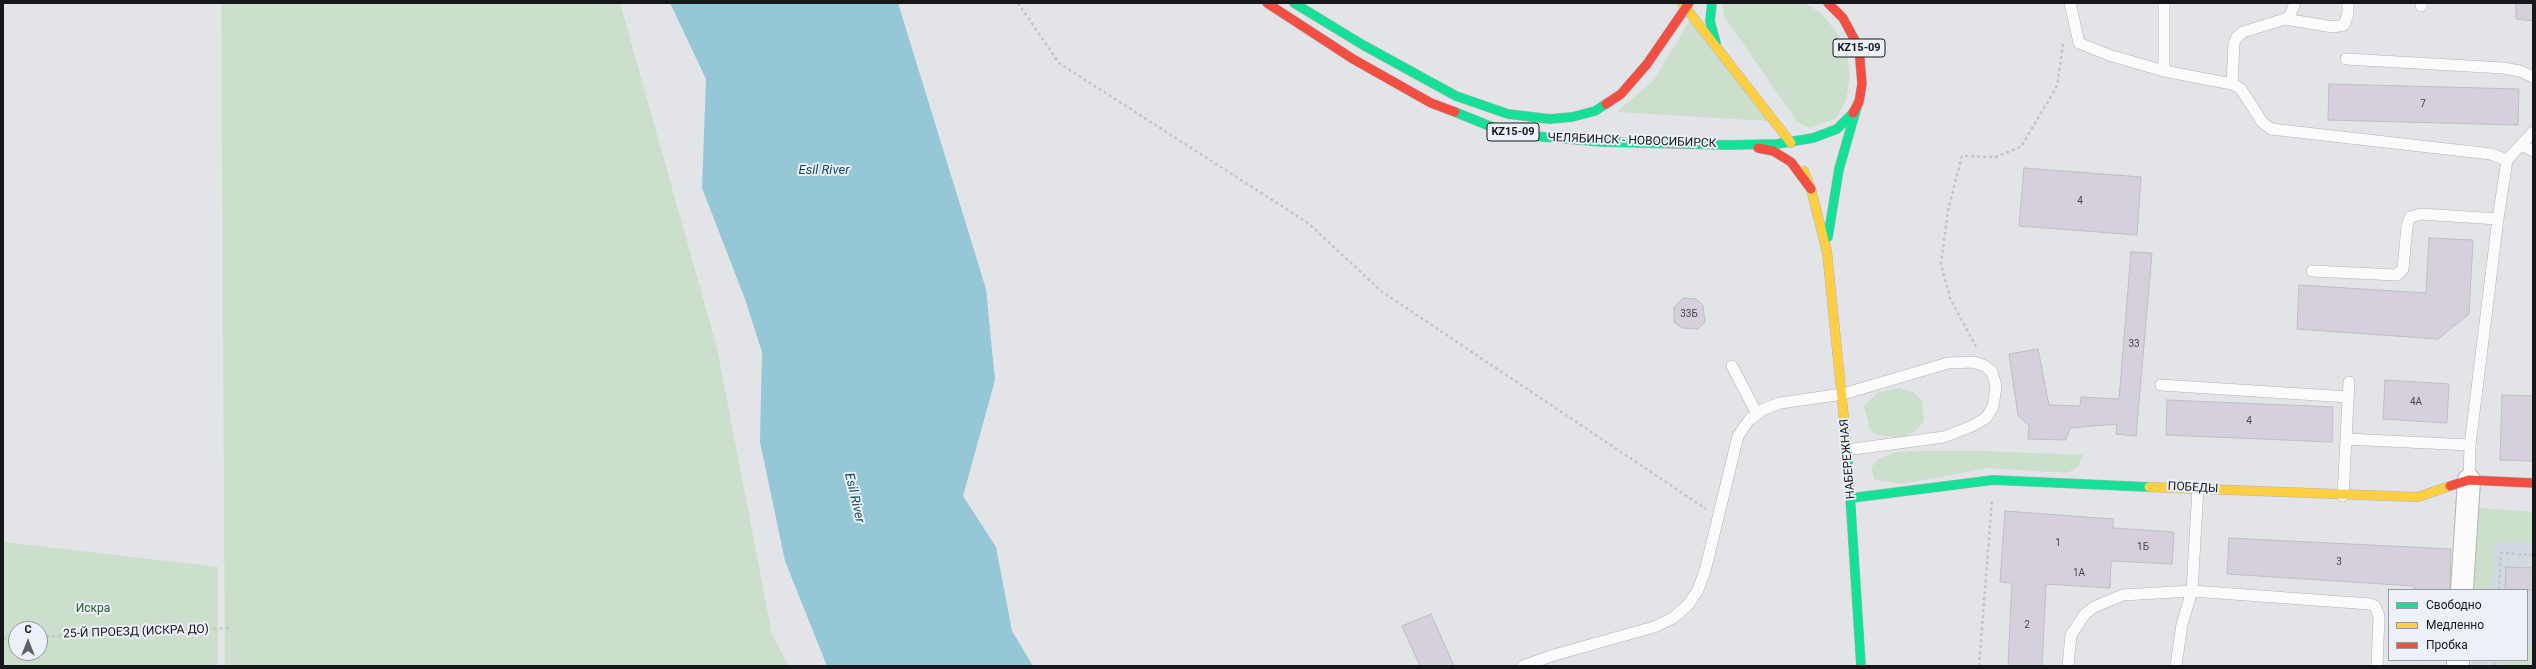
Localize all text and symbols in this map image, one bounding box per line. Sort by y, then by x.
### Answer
road number: KZ15-09 [1833,39,1885,57]
house number: 7 [2420,98,2426,110]
road number: KZ15-09 [1487,123,1539,141]
street label: ЧЕЛЯБИНСК - НОВОСИБИРСК [1547,131,1717,151]
water label: Esil River [799,163,849,179]
house number: 4 [2077,195,2083,207]
house number: 33Б [1680,308,1698,320]
house number: 33 [2128,338,2140,350]
house number: 4А [2410,396,2422,408]
house number: 4 [2246,415,2252,427]
street label: НАБЕРЕЖНАЯ [1837,418,1859,500]
water label: Esil River [841,471,867,525]
street label: ПОБЕДЫ [2167,479,2219,497]
house number: 1 [2055,537,2061,549]
house number: 1Б [2137,541,2149,553]
house number: 3 [2336,556,2342,568]
house number: 1А [2073,567,2085,579]
legend [2388,589,2528,661]
text: Свободно [2426,598,2482,612]
park label: Искра [76,602,110,616]
text: Медленно [2426,618,2484,632]
house number: 2 [2024,619,2030,631]
north arrow [8,621,48,661]
street label: 25-Й ПРОЕЗД (ИСКРА ДО) [63,622,209,642]
text: С [24,623,32,636]
text: Пробка [2426,638,2468,652]

